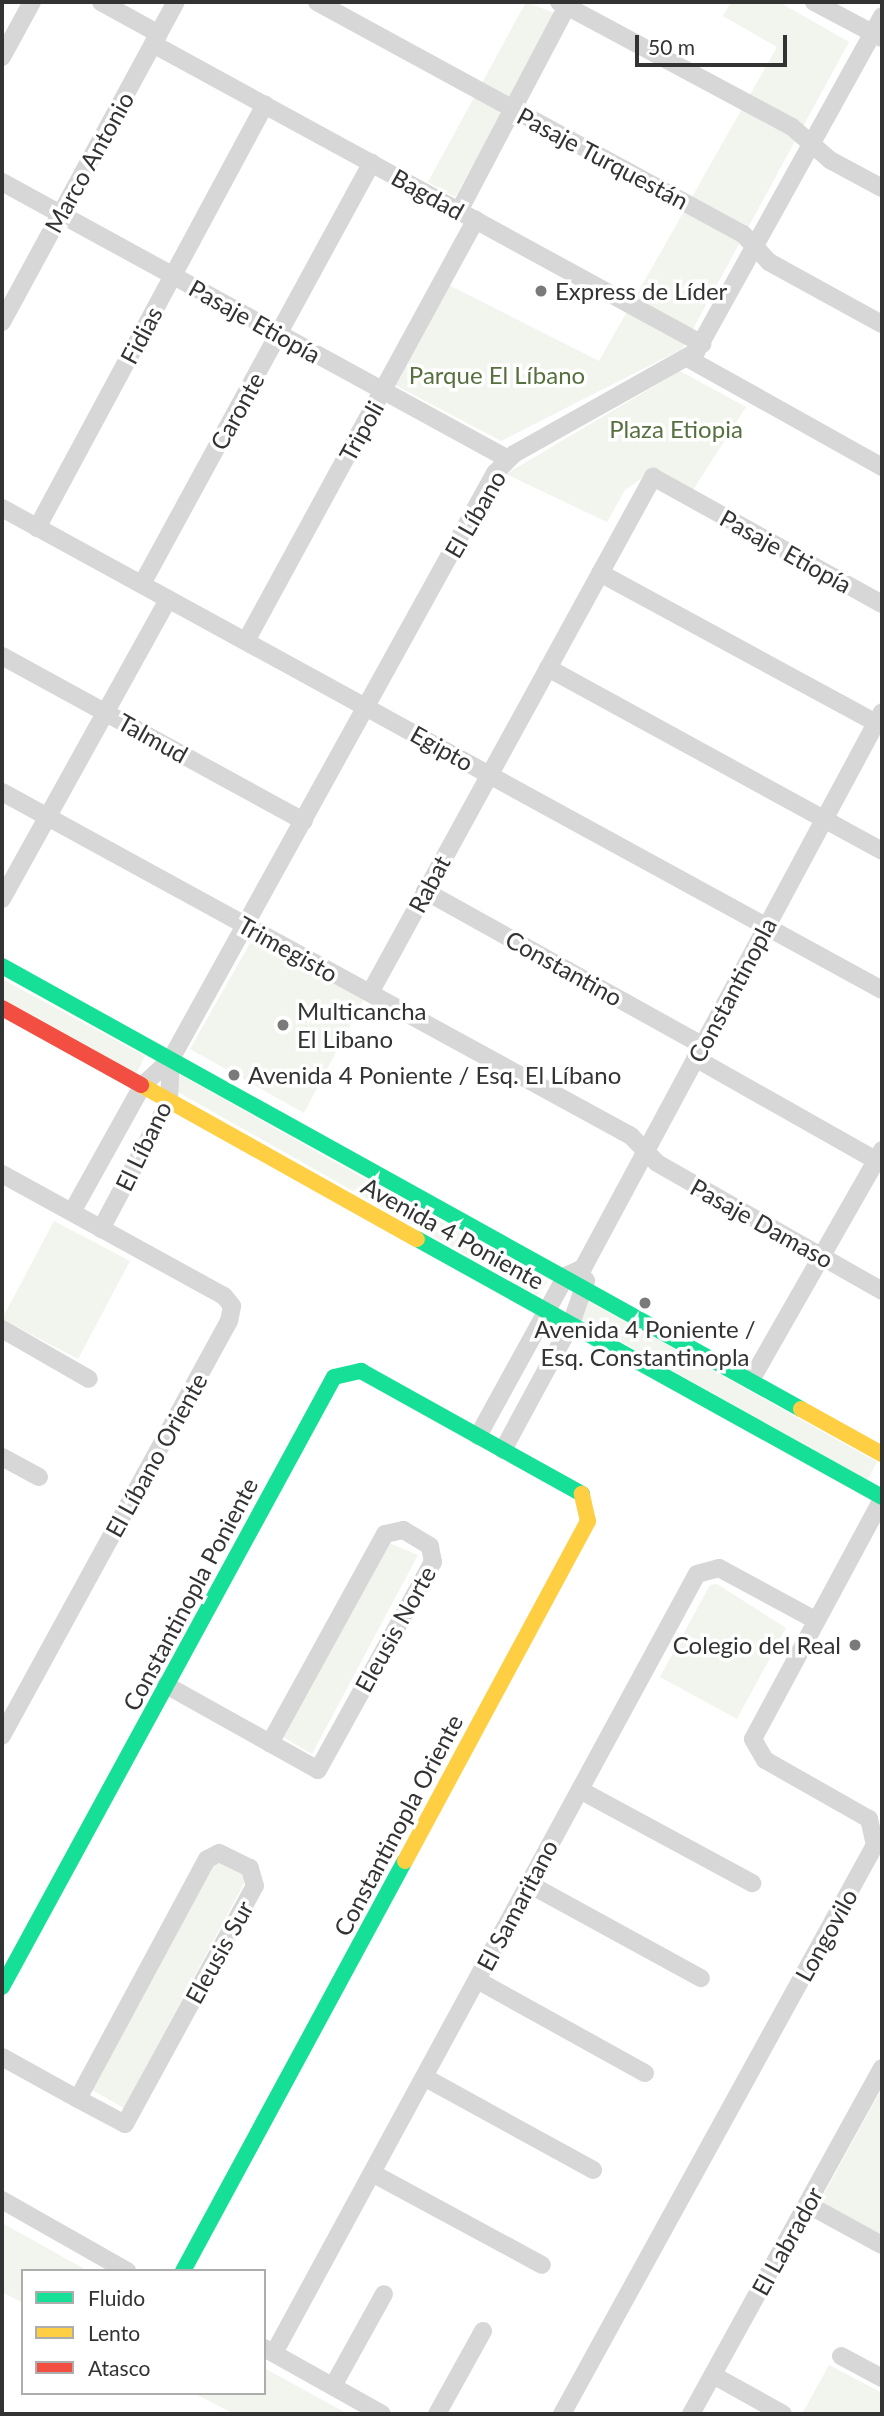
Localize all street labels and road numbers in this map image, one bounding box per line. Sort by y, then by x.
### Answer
street label: Marco Antonio [38,86,140,238]
street label: Pasaje Turquestán [512,101,694,215]
street label: Bagdad [387,162,469,226]
street label: Pasaje Etiopía [184,273,326,369]
street label: Fidias [114,301,168,369]
street label: Caronte [204,367,270,455]
street label: Tripoli [333,396,389,466]
street label: El Líbano [438,465,512,563]
street label: Pasaje Etiopía [715,503,857,599]
street label: Talmud [113,707,193,769]
street label: Egipto [406,719,478,777]
street label: Rabat [402,850,456,918]
street label: Trimegisto [233,910,343,988]
street label: Constantinopla [682,913,782,1067]
street label: Constantino [501,924,627,1012]
street label: El Líbano [109,1096,177,1196]
street label: Avenida 4 Poniente [357,1171,549,1295]
street label: Pasaje Damaso [686,1172,838,1274]
street label: El Líbano Oriente [99,1368,213,1542]
street label: Constantinopla Poniente [116,1473,264,1715]
street label: Eleusis Norte [349,1561,441,1697]
street label: Constantinopla Oriente [327,1709,469,1941]
street label: El Samaritano [470,1835,564,1975]
street label: Longovilo [789,1884,863,1986]
street label: Eleusis Sur [179,1896,259,2008]
street label: El Labrador [745,2182,829,2300]

